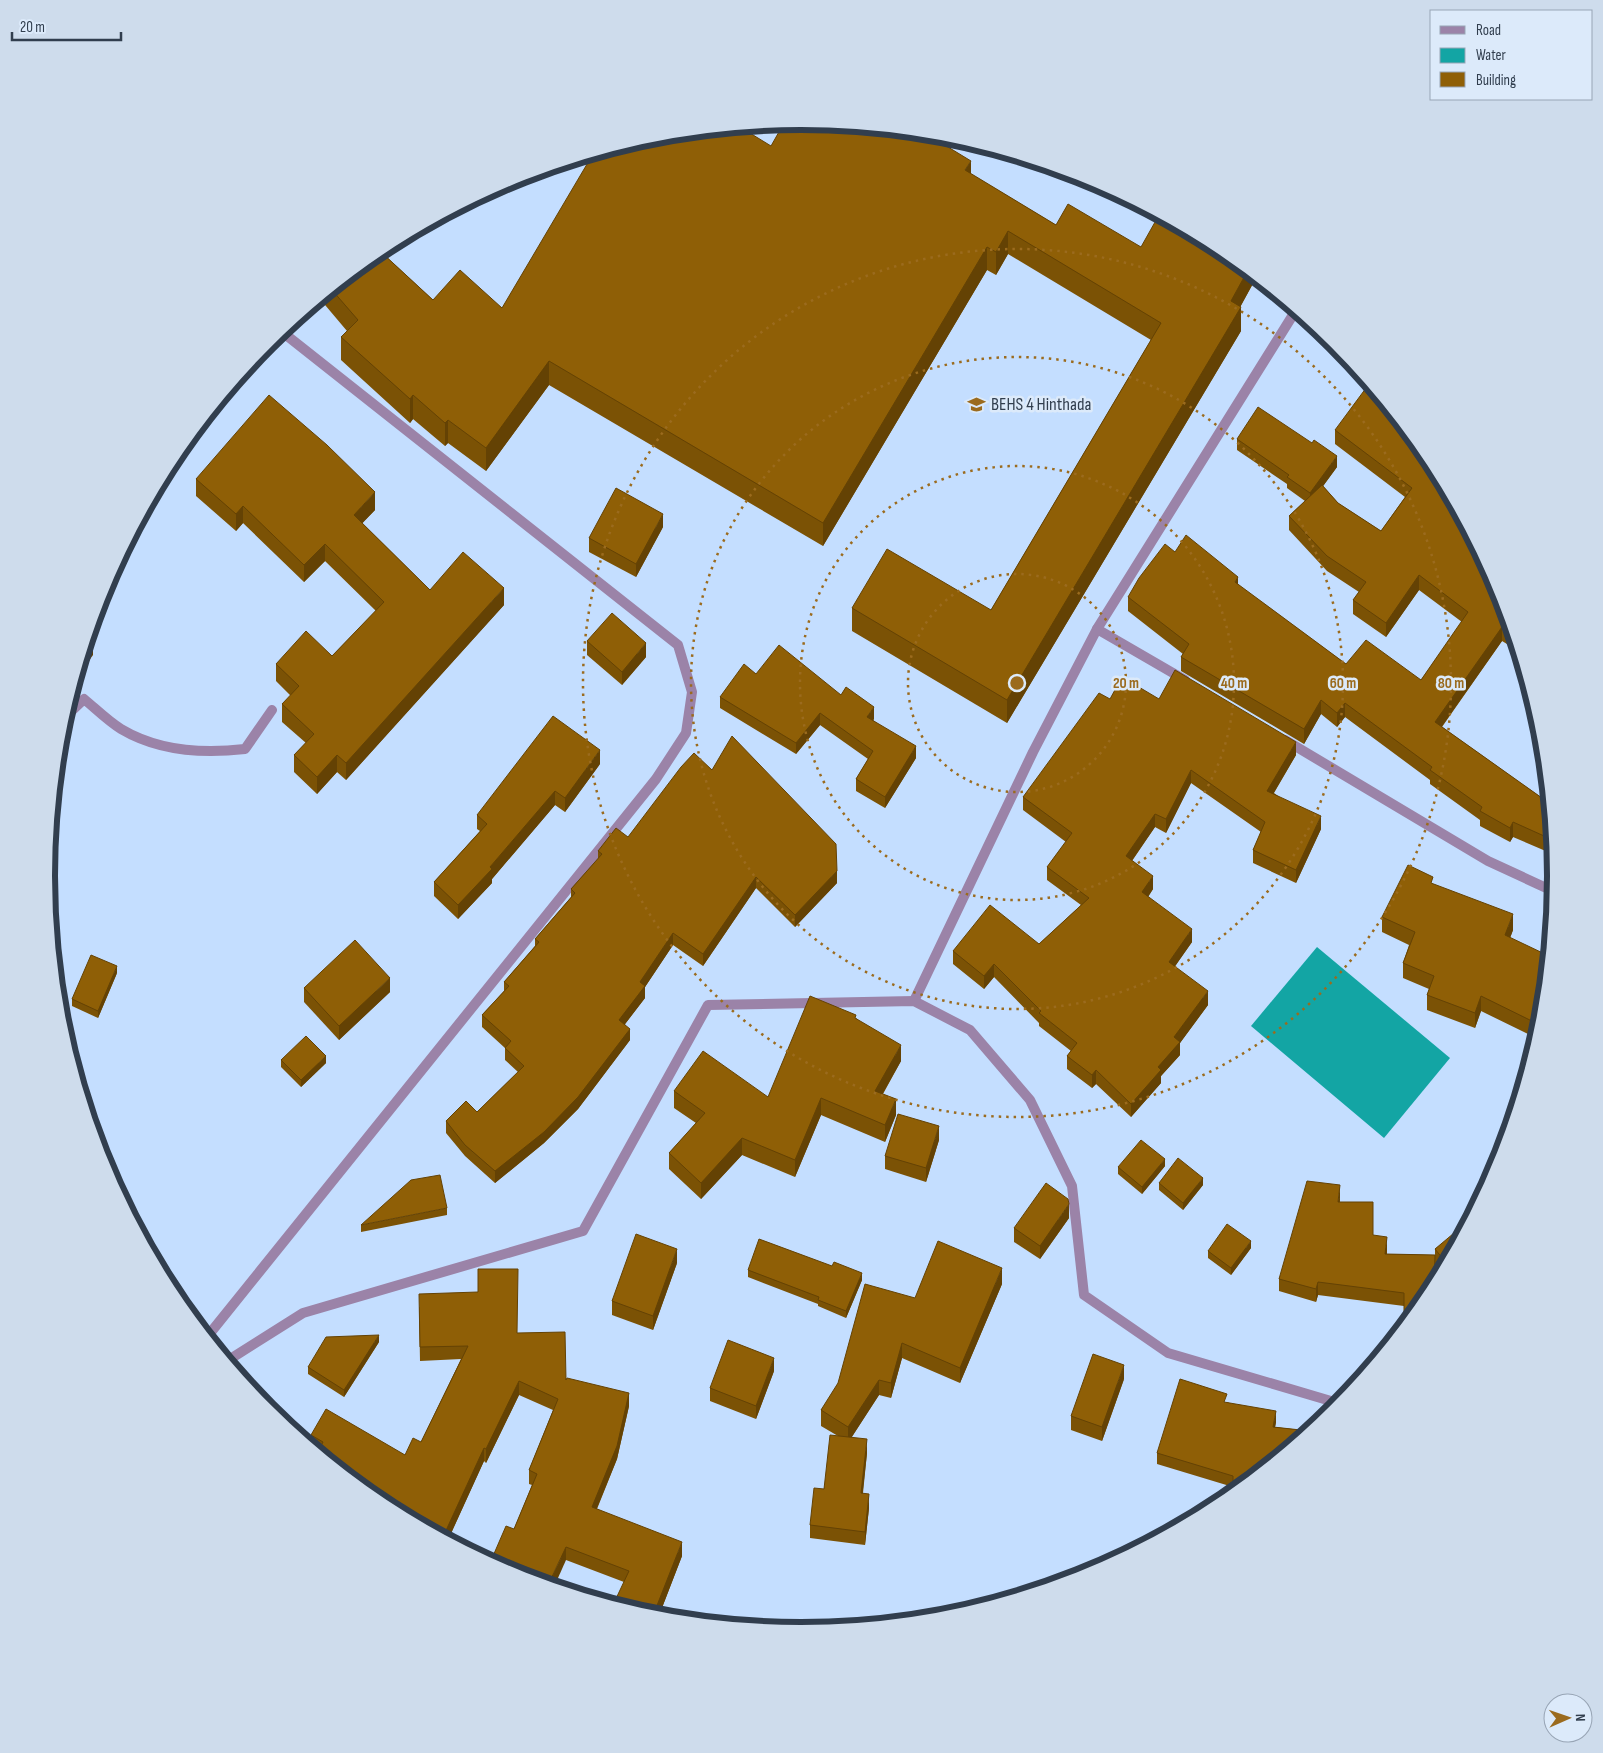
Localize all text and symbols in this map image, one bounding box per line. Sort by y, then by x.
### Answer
scale bar [12,10,121,42]
legend [1430,10,1593,100]
text: 20 m [20,18,45,37]
text: Road [1476,21,1501,40]
text: Water [1476,46,1507,65]
text: Building [1476,71,1516,90]
school or university icon: BEHS 4 Hinthada [967,394,987,414]
place label: BEHS 4 Hinthada [991,394,1091,415]
centre of rings [1008,674,1026,692]
text: 20 m [1113,674,1139,693]
text: 40 m [1221,674,1247,693]
text: 60 m [1330,674,1356,693]
text: 80 m [1438,674,1464,693]
north arrow [1543,1693,1593,1743]
text: N [1572,1714,1589,1722]

